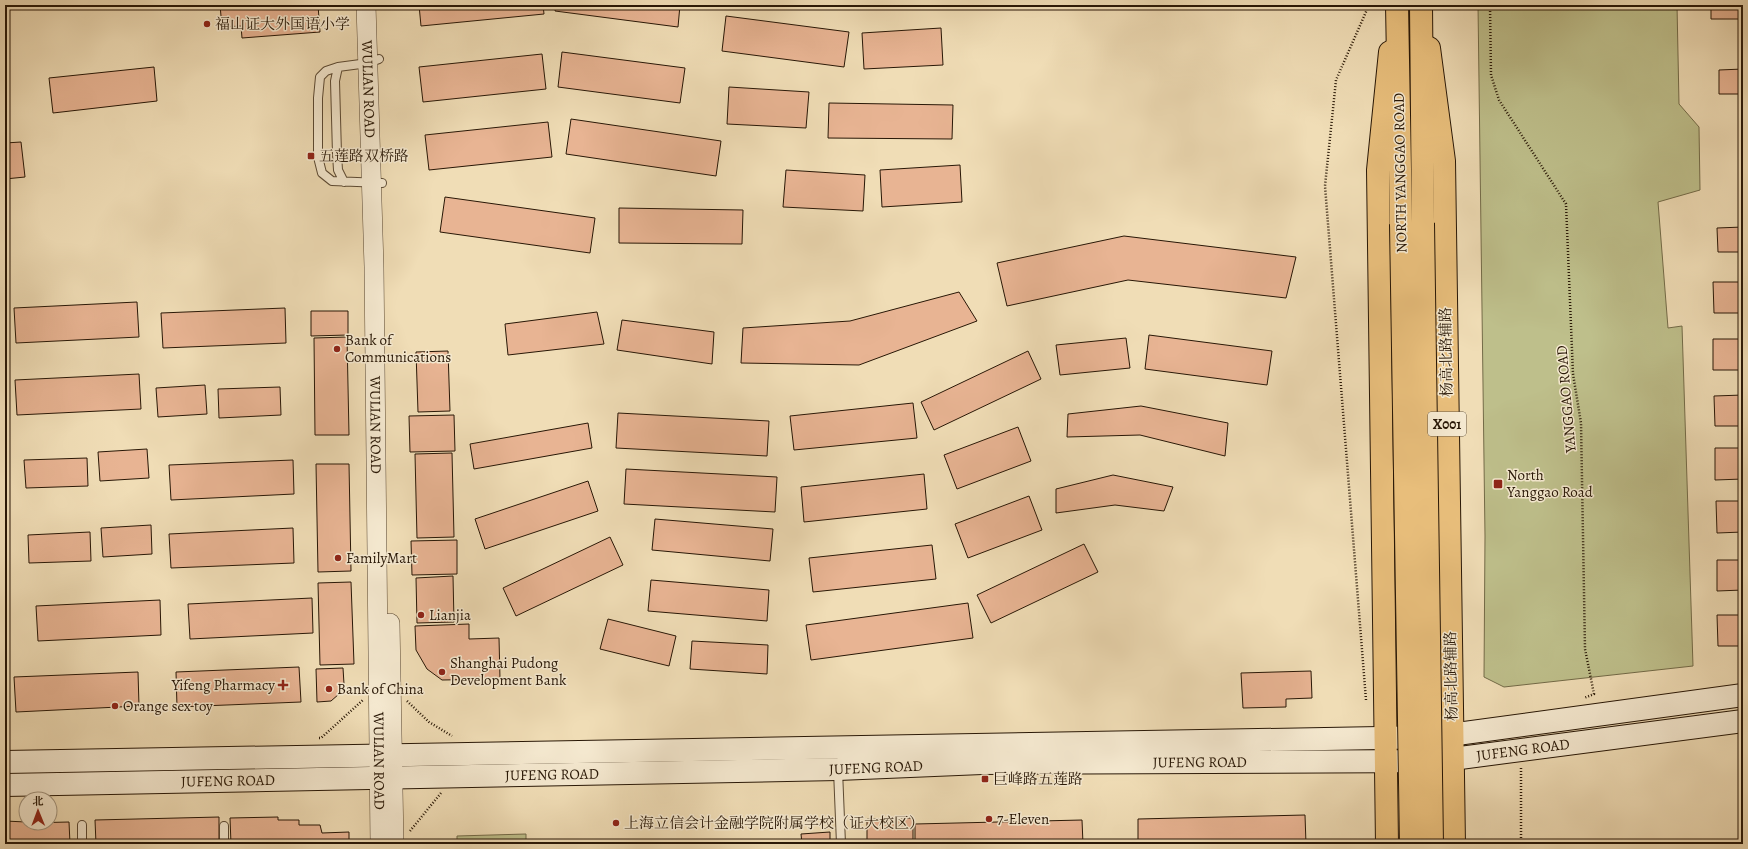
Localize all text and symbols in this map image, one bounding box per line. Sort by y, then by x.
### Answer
place label: 福山证大外国语小学 [215,14,350,34]
marker: 福山证大外国语小学 [202,19,212,29]
street label: WULIAN ROAD [357,39,380,138]
street label: NORTH YANGGAO ROAD [1389,93,1411,253]
place label: 五莲路双桥路 [319,146,409,166]
marker: 五莲路双桥路 [306,151,316,161]
street label: 杨高北路辅路 [1435,307,1457,397]
place label: Bank of Communications [345,330,451,367]
marker: Bank of Communications [332,344,342,354]
street label: YANGGAO ROAD [1551,345,1581,454]
street label: WULIAN ROAD [365,375,386,474]
road number: X001 [1428,412,1466,436]
place label: North Yanggao Road [1506,465,1594,502]
marker: North Yanggao Road [1492,478,1504,490]
place label: FamilyMart [346,548,417,568]
marker: FamilyMart [333,553,343,563]
place label: Lianjia [429,605,471,625]
marker: Lianjia [416,610,426,620]
street label: 杨高北路辅路 [1440,631,1462,721]
place label: Shanghai Pudong Development Bank [450,653,567,690]
marker: Shanghai Pudong Development Bank [437,667,447,677]
place label: Yifeng Pharmacy [171,675,275,695]
place label: Bank of China [337,679,424,699]
marker: Yifeng Pharmacy [278,680,288,690]
marker: Bank of China [324,684,334,694]
place label: Orange sex toy [123,696,213,716]
marker: Orange sex toy [110,701,120,711]
street label: WULIAN ROAD [369,711,390,810]
street label: JUFENG ROAD [1475,734,1571,766]
street label: JUFENG ROAD [1153,752,1247,772]
street label: JUFENG ROAD [829,755,923,779]
street label: JUFENG ROAD [505,764,599,785]
place label: 巨峰路五莲路 [993,769,1083,789]
street label: JUFENG ROAD [181,770,275,792]
marker: 巨峰路五莲路 [980,774,990,784]
north arrow [18,791,58,831]
text: 北 [32,794,43,809]
place label: 7-Eleven [997,809,1049,829]
place label: 上海立信会计金融学院附属学校（证大校区） [624,813,924,833]
marker: 7-Eleven [984,814,994,824]
marker: 上海立信会计金融学院附属学校（证大校区） [611,818,621,828]

